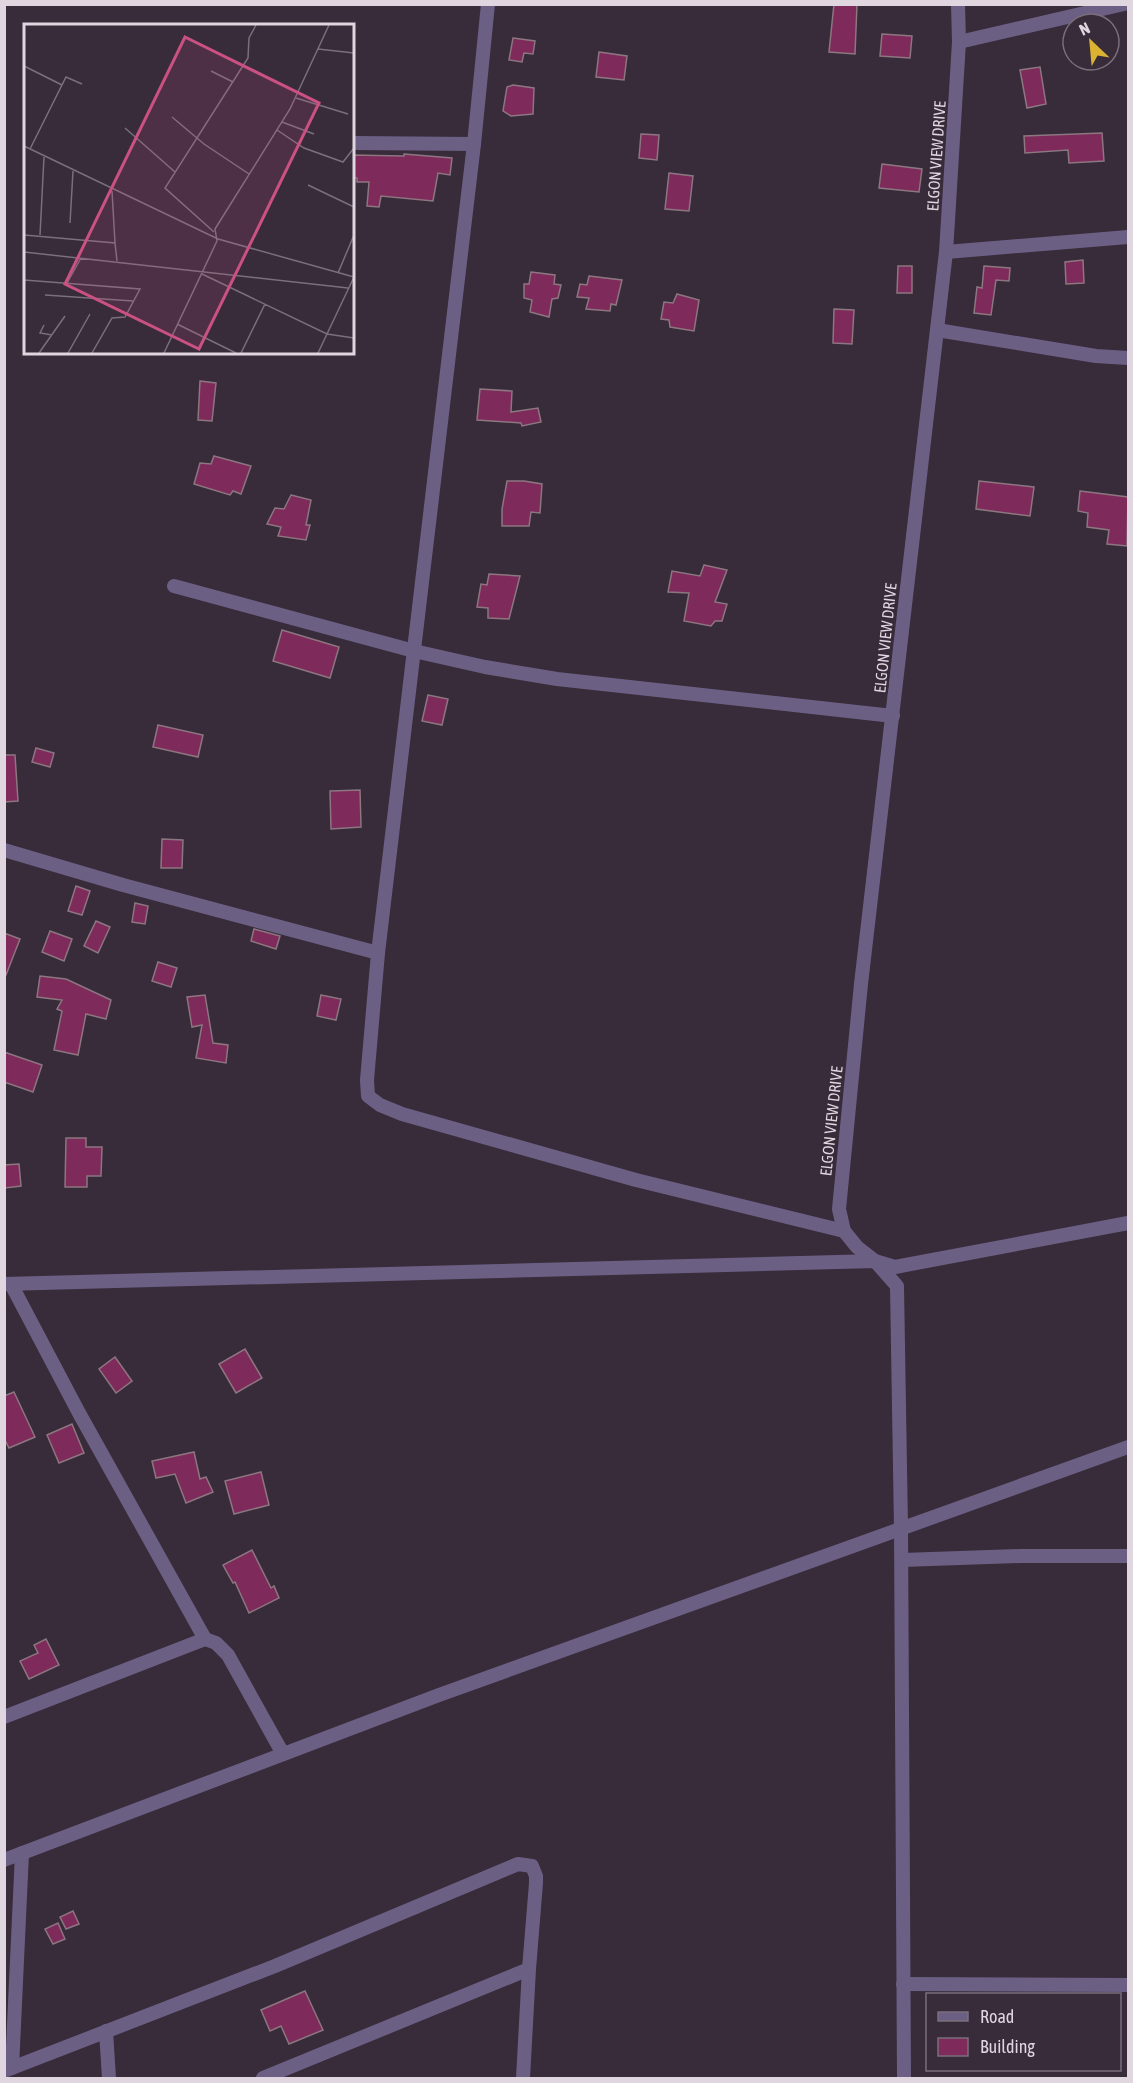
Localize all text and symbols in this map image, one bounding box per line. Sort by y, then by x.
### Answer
north arrow [1061,12,1121,72]
text: N [1076,18,1093,39]
inset map [24,24,354,354]
street label: ELGON VIEW DRIVE [923,100,949,212]
street label: ELGON VIEW DRIVE [870,582,900,694]
street label: ELGON VIEW DRIVE [816,1065,846,1177]
legend [926,1993,1121,2071]
text: Road [980,2006,1014,2027]
text: Building [980,2036,1035,2057]

